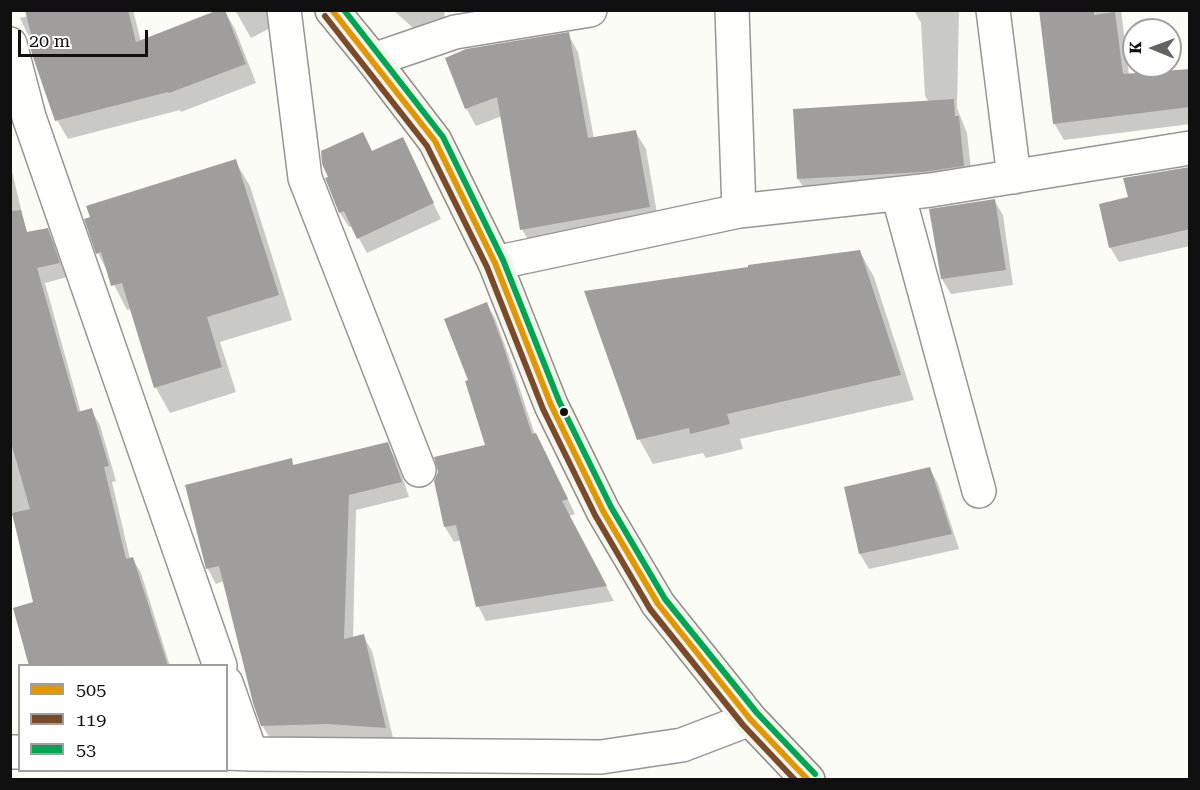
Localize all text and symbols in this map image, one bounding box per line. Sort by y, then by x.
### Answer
scale bar [21,18,152,56]
north arrow [1122,18,1182,78]
text: 20 m [29,30,70,51]
text: K [1126,41,1145,54]
unlabelled marker [558,406,570,418]
legend [18,664,228,772]
text: 505 [76,679,106,700]
text: 119 [76,709,106,730]
text: 53 [76,739,96,760]

